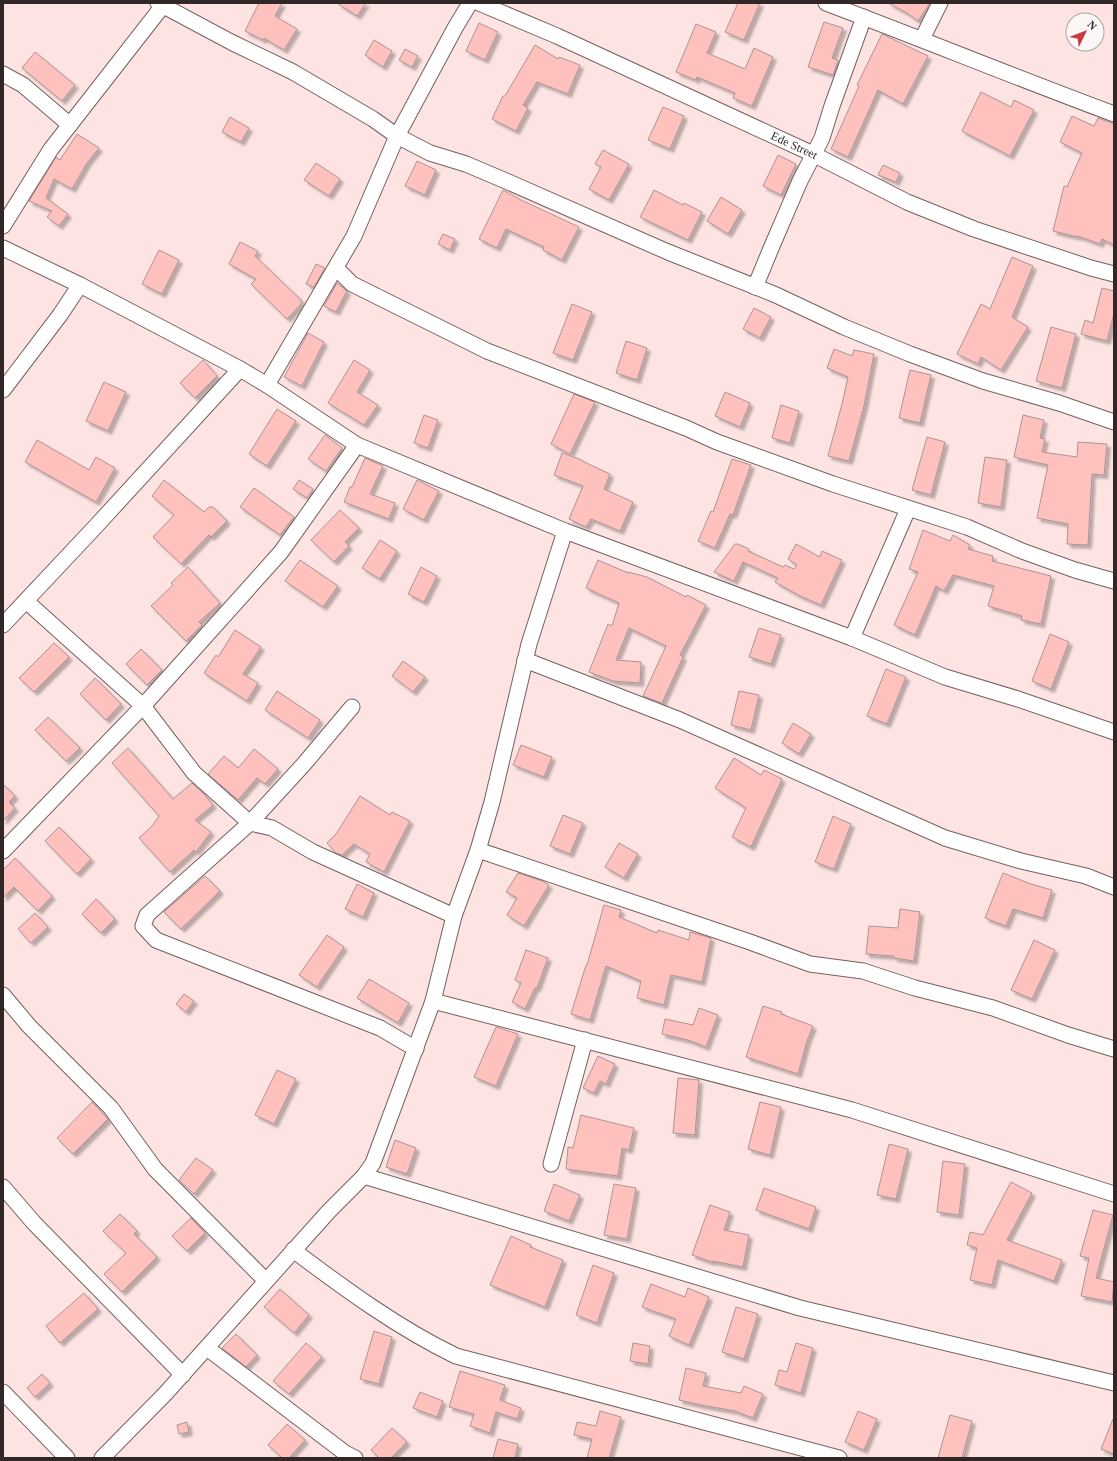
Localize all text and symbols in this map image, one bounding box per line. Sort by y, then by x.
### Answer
north arrow [1065,12,1105,52]
text: N [1085,18,1099,32]
street label: Ede Street [769,129,821,162]

